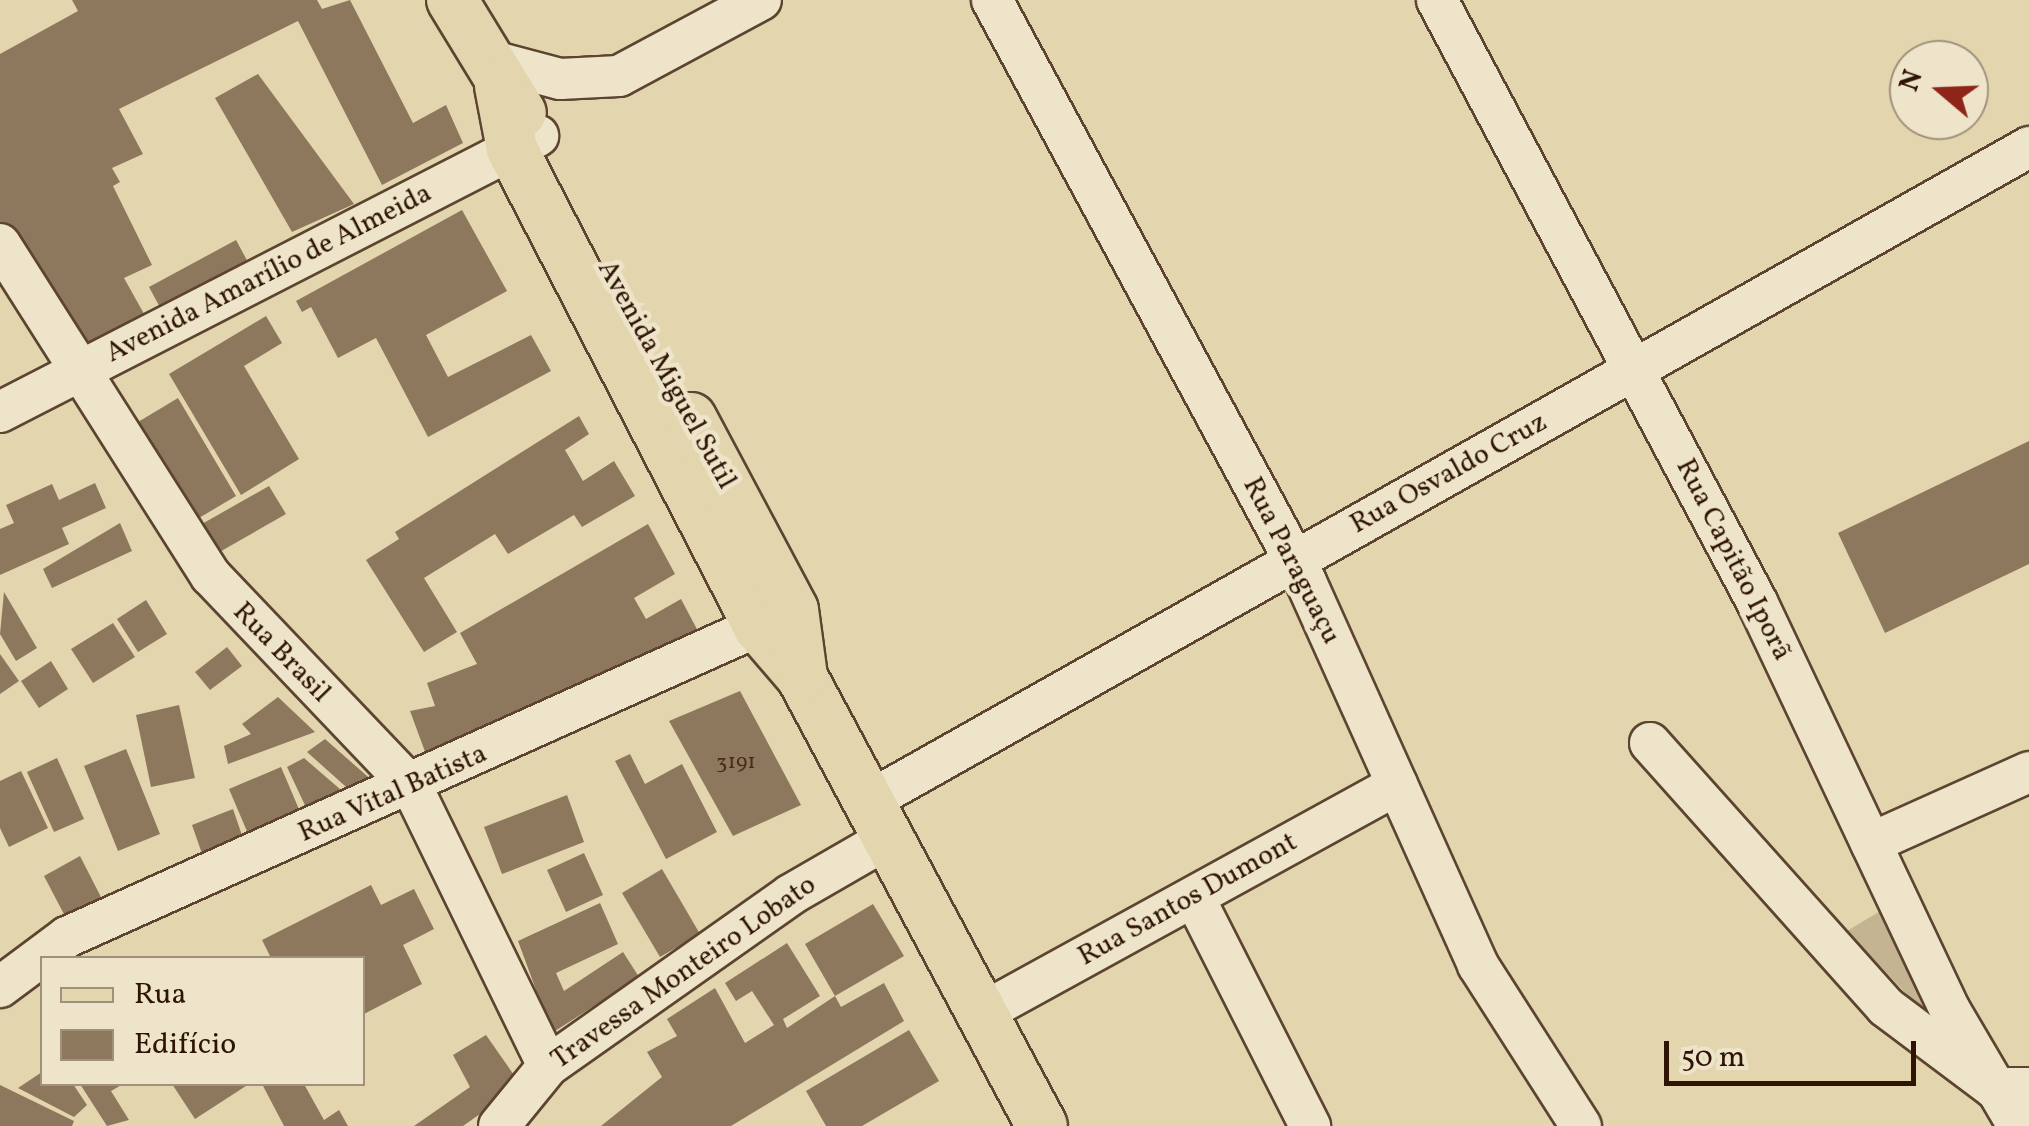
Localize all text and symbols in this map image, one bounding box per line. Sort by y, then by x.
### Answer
north arrow [1889,40,1989,140]
text: N [1890,65,1934,97]
street label: Avenida Amarílio de Almeida [100,177,438,371]
street label: Avenida Miguel Sutil [589,255,743,495]
street label: Rua Osvaldo Cruz [1345,406,1553,542]
street label: Rua Capitão Iporã [1668,453,1798,667]
street label: Rua Paraguaçu [1235,472,1347,650]
street label: Rua Brasil [225,596,337,710]
street label: Rua Vital Batista [293,737,493,851]
house number: 3191 [716,750,756,776]
street label: Rua Santos Dumont [1073,826,1303,974]
street label: Travessa Monteiro Lobato [545,869,823,1077]
legend [40,956,365,1086]
text: Rua [134,974,186,1016]
scale bar [1669,1021,1922,1083]
text: Edifício [134,1024,236,1066]
text: 50 m [1681,1037,1745,1079]

